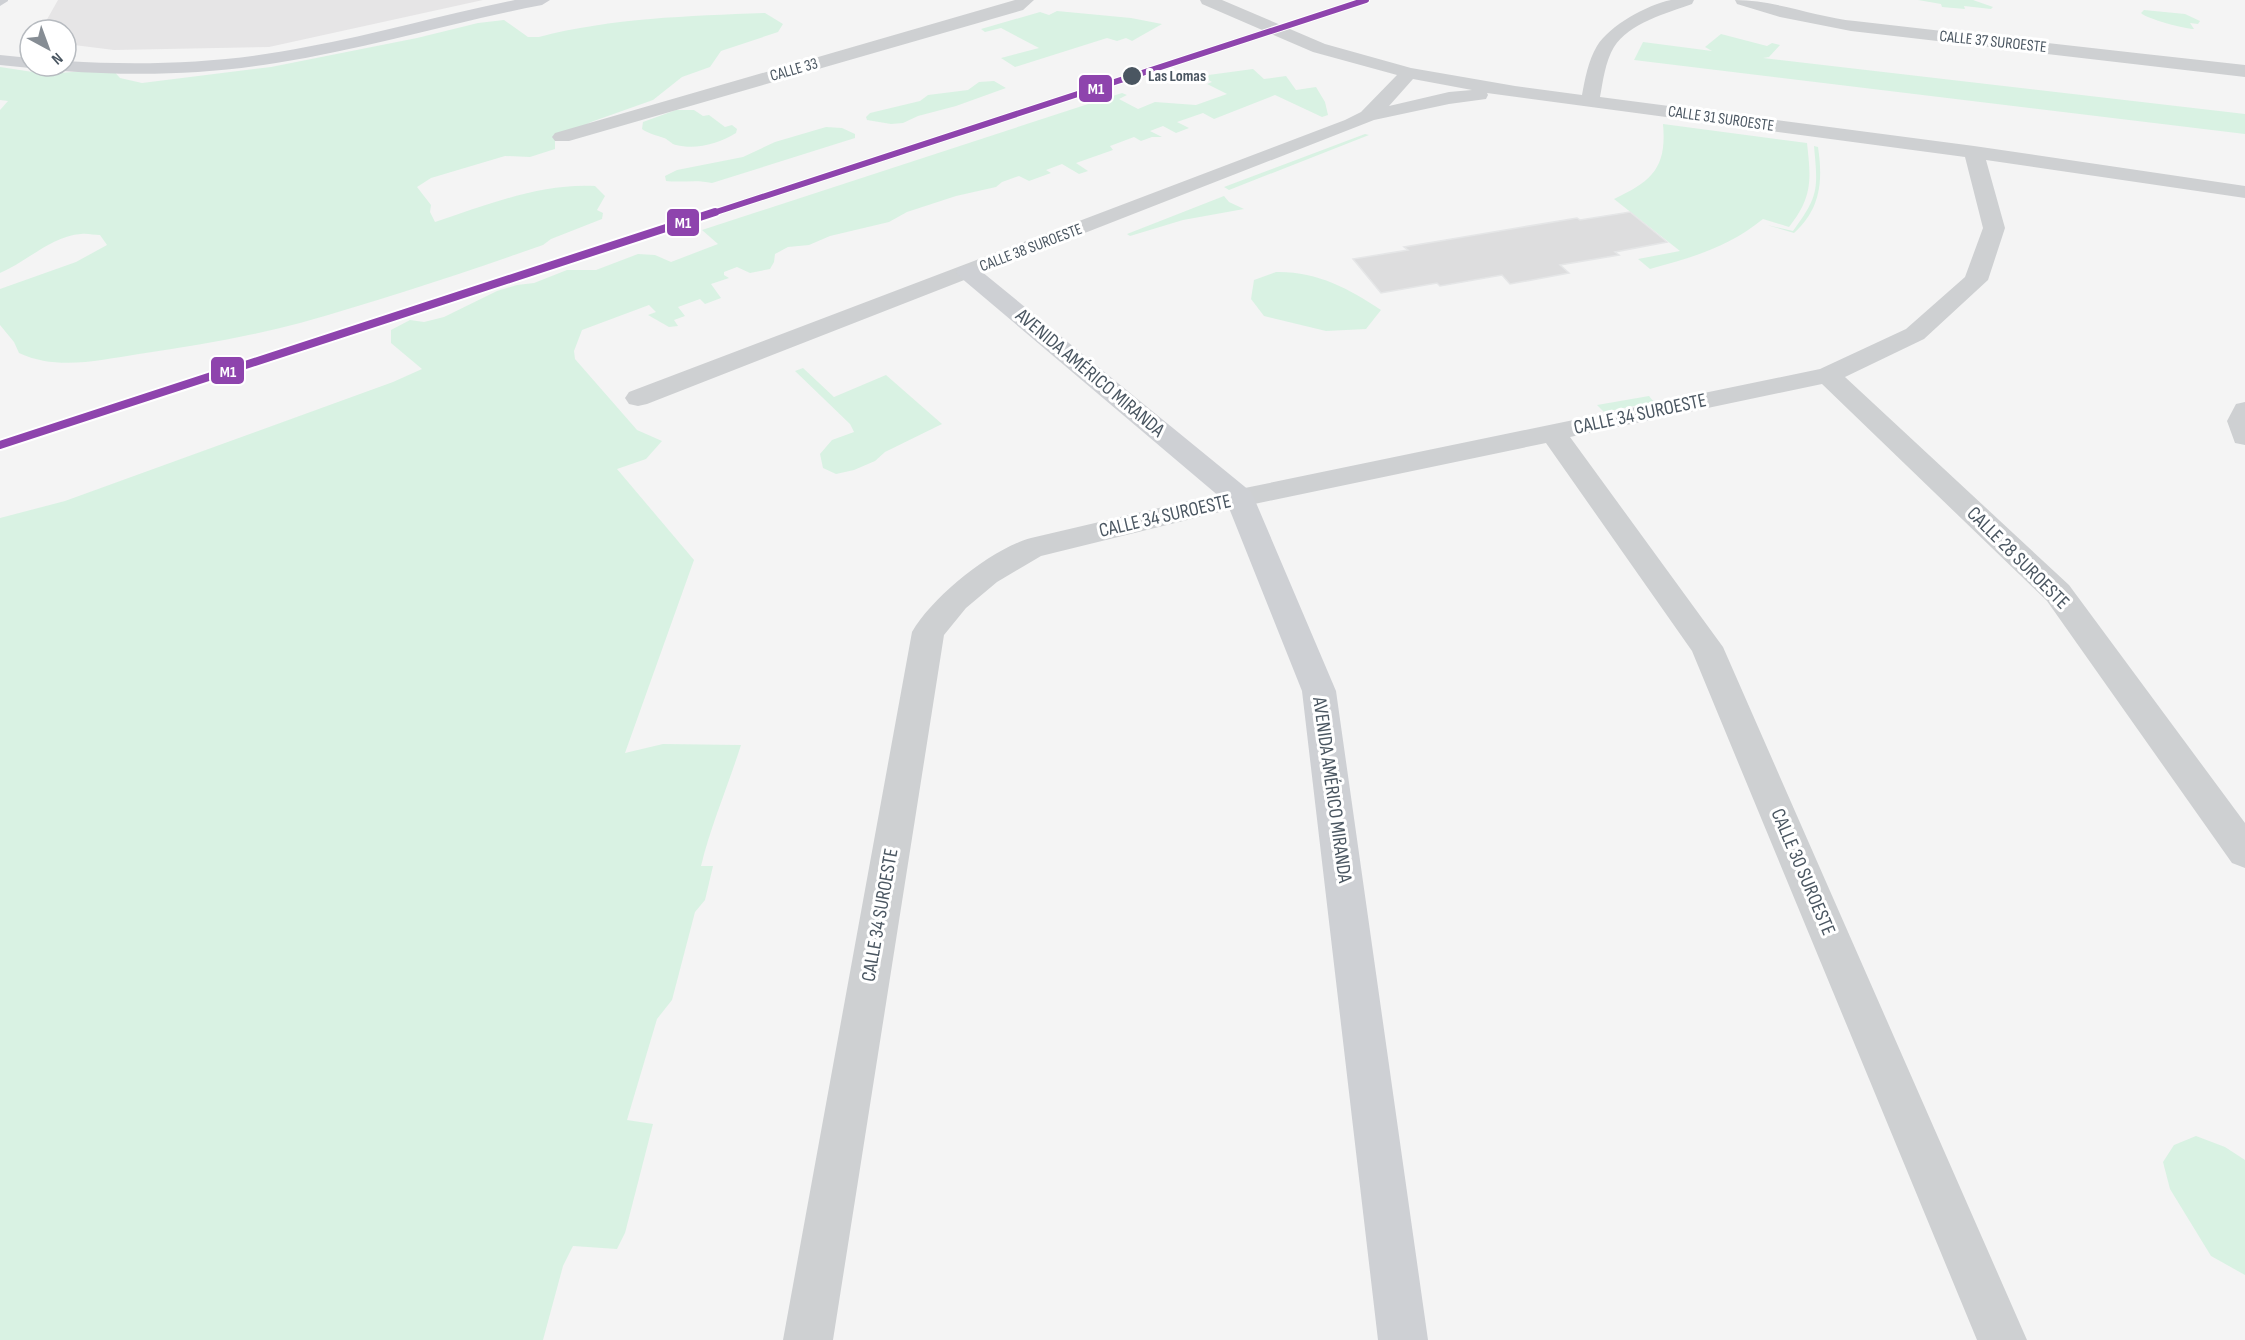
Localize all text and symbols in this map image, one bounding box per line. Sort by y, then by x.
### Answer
north arrow [18,18,78,78]
street label: CALLE 37 SUROESTE [1938,27,2048,57]
text: N [47,48,66,68]
street label: CALLE 33 [768,54,820,86]
marker: Las Lomas [1121,65,1143,87]
place label: Las Lomas [1148,67,1206,86]
line badge: M1 [1078,74,1113,103]
text: M1 [1088,80,1105,99]
street label: CALLE 31 SUROESTE [1667,102,1775,136]
line badge: M1 [666,208,700,237]
text: M1 [675,214,692,233]
street label: CALLE 38 SUROESTE [977,220,1085,276]
street label: AVENIDA AMÉRICO MIRANDA [1010,303,1170,443]
line badge: M1 [210,356,245,385]
text: M1 [220,363,237,382]
street label: CALLE 34 SUROESTE [1572,388,1708,440]
street label: CALLE 34 SUROESTE [1097,489,1233,543]
street label: CALLE 28 SUROESTE [1962,502,2074,614]
street label: AVENIDA AMÉRICO MIRANDA [1307,695,1357,885]
street label: CALLE 30 SUROESTE [1765,805,1841,939]
street label: CALLE 34 SUROESTE [856,846,904,984]

